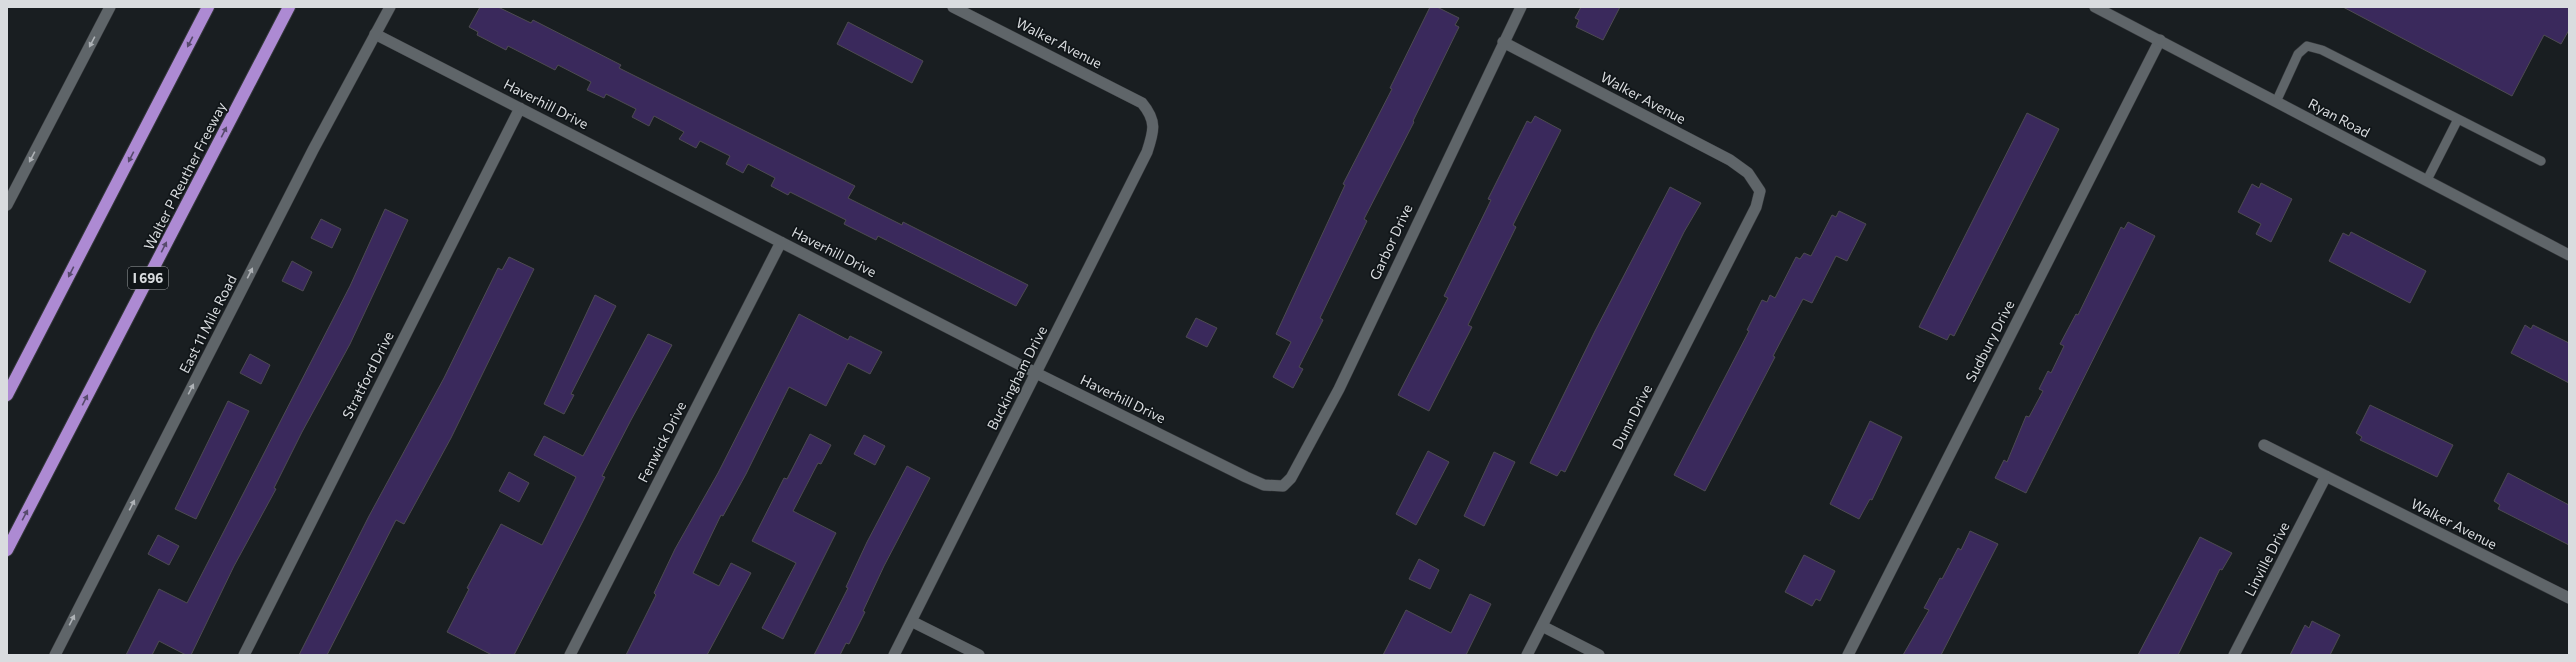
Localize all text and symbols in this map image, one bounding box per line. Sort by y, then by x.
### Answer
street label: Walker Avenue [1013,14,1105,71]
one-way arrow [89,36,96,47]
one-way arrow [187,36,194,47]
street label: Walker Avenue [1598,68,1689,127]
street label: Haverhill Drive [501,75,591,132]
street label: Ryan Road [2306,94,2373,141]
street label: Walter P Reuther Freeway [140,99,229,253]
one-way arrow [221,126,228,138]
one-way arrow [29,151,35,163]
one-way arrow [127,151,134,163]
street label: Garbor Drive [1366,201,1416,283]
street label: Haverhill Drive [789,223,879,280]
one-way arrow [161,241,168,253]
one-way arrow [67,267,74,278]
road number: I 696 [128,267,168,289]
one-way arrow [247,267,253,279]
street label: East 11 Mile Road [175,272,240,376]
street label: Sudbury Drive [1962,297,2017,385]
street label: Buckingham Drive [983,323,1050,433]
street label: Stratford Drive [338,328,397,421]
street label: Haverhill Drive [1078,371,1169,427]
street label: Dunn Drive [1608,381,1655,452]
one-way arrow [188,383,194,395]
one-way arrow [82,394,88,406]
street label: Fenwick Drive [634,398,689,485]
street label: Walker Avenue [2408,495,2500,552]
one-way arrow [129,499,135,510]
one-way arrow [22,509,28,521]
street label: Linville Drive [2241,519,2293,599]
one-way arrow [69,615,76,626]

